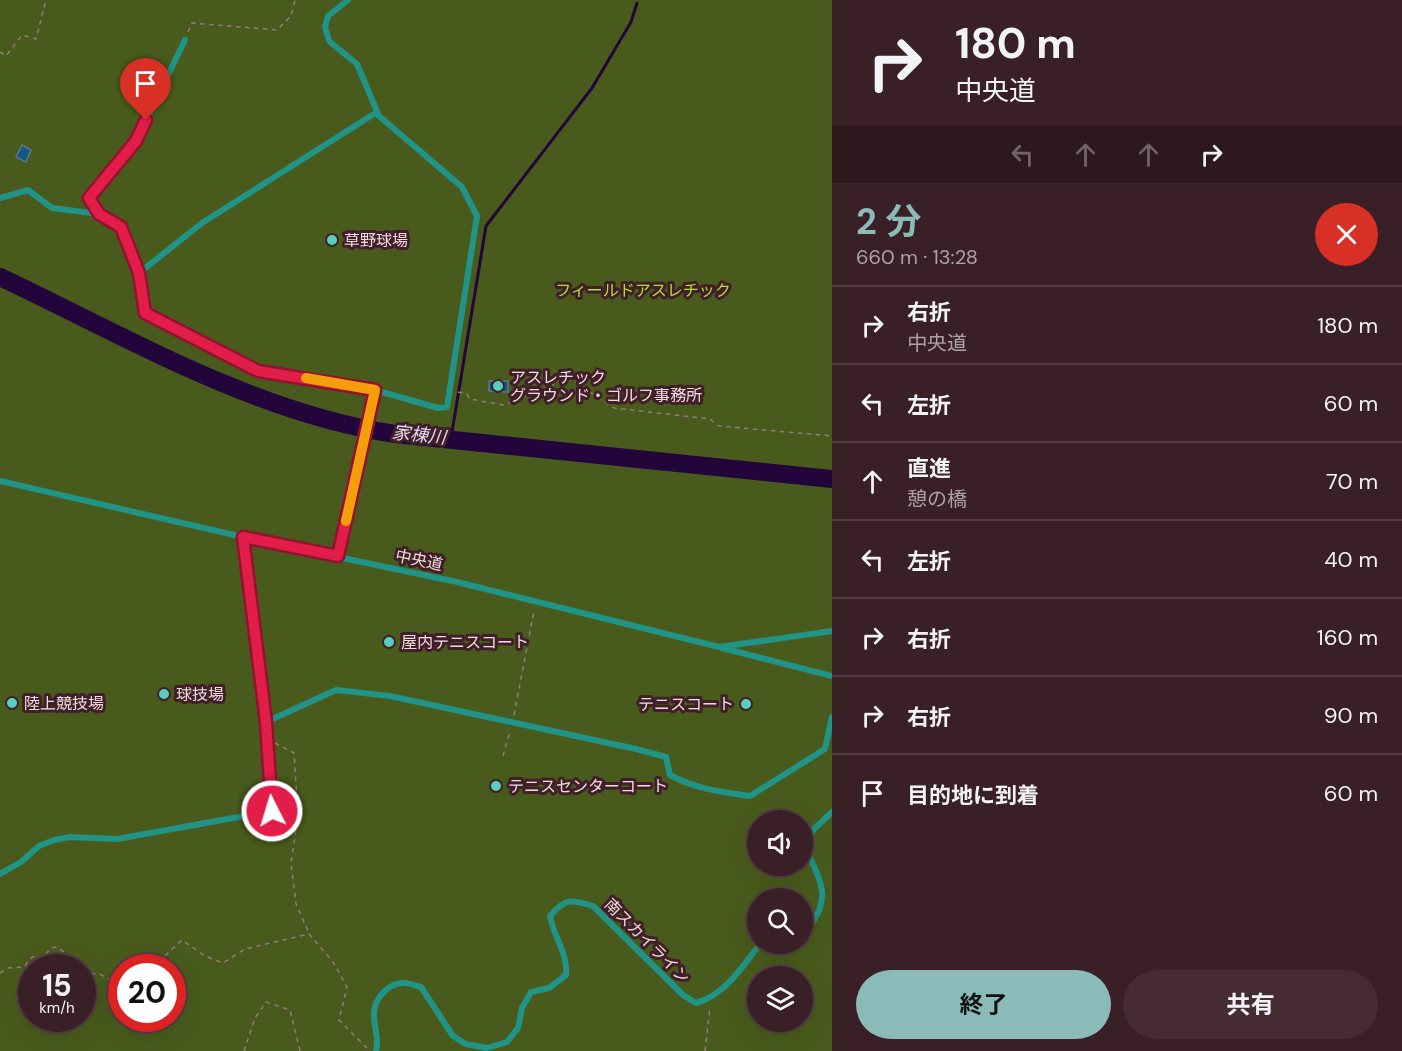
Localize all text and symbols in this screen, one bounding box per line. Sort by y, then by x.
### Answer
text: 180 m [955,16,1076,71]
icon: right [856,24,934,102]
pin [120,58,171,120]
icon: arrive [129,67,162,100]
text: 中央道 [955,73,1036,108]
icon: left [1006,138,1039,171]
icon: ahead [1069,138,1102,171]
icon: ahead [1132,138,1165,171]
icon: right [1195,138,1228,171]
text: 2 分 [856,198,921,245]
button: close [1315,203,1378,266]
place label: 草野球場 [344,230,408,251]
marker: 草野球場 [325,233,339,247]
text: 660 m · 13:28 [856,244,978,270]
park label: フィールドアスレチック [555,280,731,301]
text: 右折 [907,298,951,327]
icon: right [856,309,889,342]
text: 180 m [1317,311,1378,340]
text: 中央道 [907,330,967,356]
place label: アスレチック グラウンド・ゴルフ事務所 [510,367,702,406]
marker: アスレチック グラウンド・ゴルフ事務所 [491,379,505,393]
icon: left [856,387,889,420]
text: 60 m [1324,389,1378,418]
text: 左折 [907,391,951,420]
water label: 家棟川 [391,420,449,450]
text: 直進 [907,454,951,483]
icon: ahead [856,465,889,498]
text: 70 m [1326,467,1378,496]
text: 憩の橋 [907,486,967,512]
icon: left [856,543,889,576]
street label: 中央道 [393,545,445,575]
text: 40 m [1324,545,1378,574]
text: 左折 [907,547,951,576]
icon: right [856,621,889,654]
text: 160 m [1317,623,1378,652]
text: 右折 [907,625,951,654]
place label: 屋内テニスコート [401,632,529,653]
marker: 屋内テニスコート [382,635,396,649]
place label: 球技場 [176,684,224,705]
marker: 球技場 [157,687,171,701]
place label: 陸上競技場 [24,693,104,714]
place label: テニスコート [638,694,734,715]
marker: 陸上競技場 [5,696,19,710]
marker: テニスコート [739,697,753,711]
icon: right [856,699,889,732]
text: 90 m [1324,701,1378,730]
text: 右折 [907,703,951,732]
place label: テニスセンターコート [508,776,668,797]
icon: arrive [856,777,889,810]
position arrow [240,779,304,843]
marker: テニスセンターコート [489,779,503,793]
text: 60 m [1324,779,1378,808]
text: 目的地に到着 [907,781,1039,810]
map controls [747,810,813,1032]
button: sound [747,810,813,876]
button: search [747,888,813,954]
street label: 南スカイライン [600,894,694,988]
speed limit sign: 20 [108,954,186,1032]
text: 15 [42,966,72,1005]
button: layers [747,966,813,1032]
button: 終了 [856,970,1111,1039]
button: 共有 [1123,970,1378,1039]
text: km/h [39,998,75,1018]

